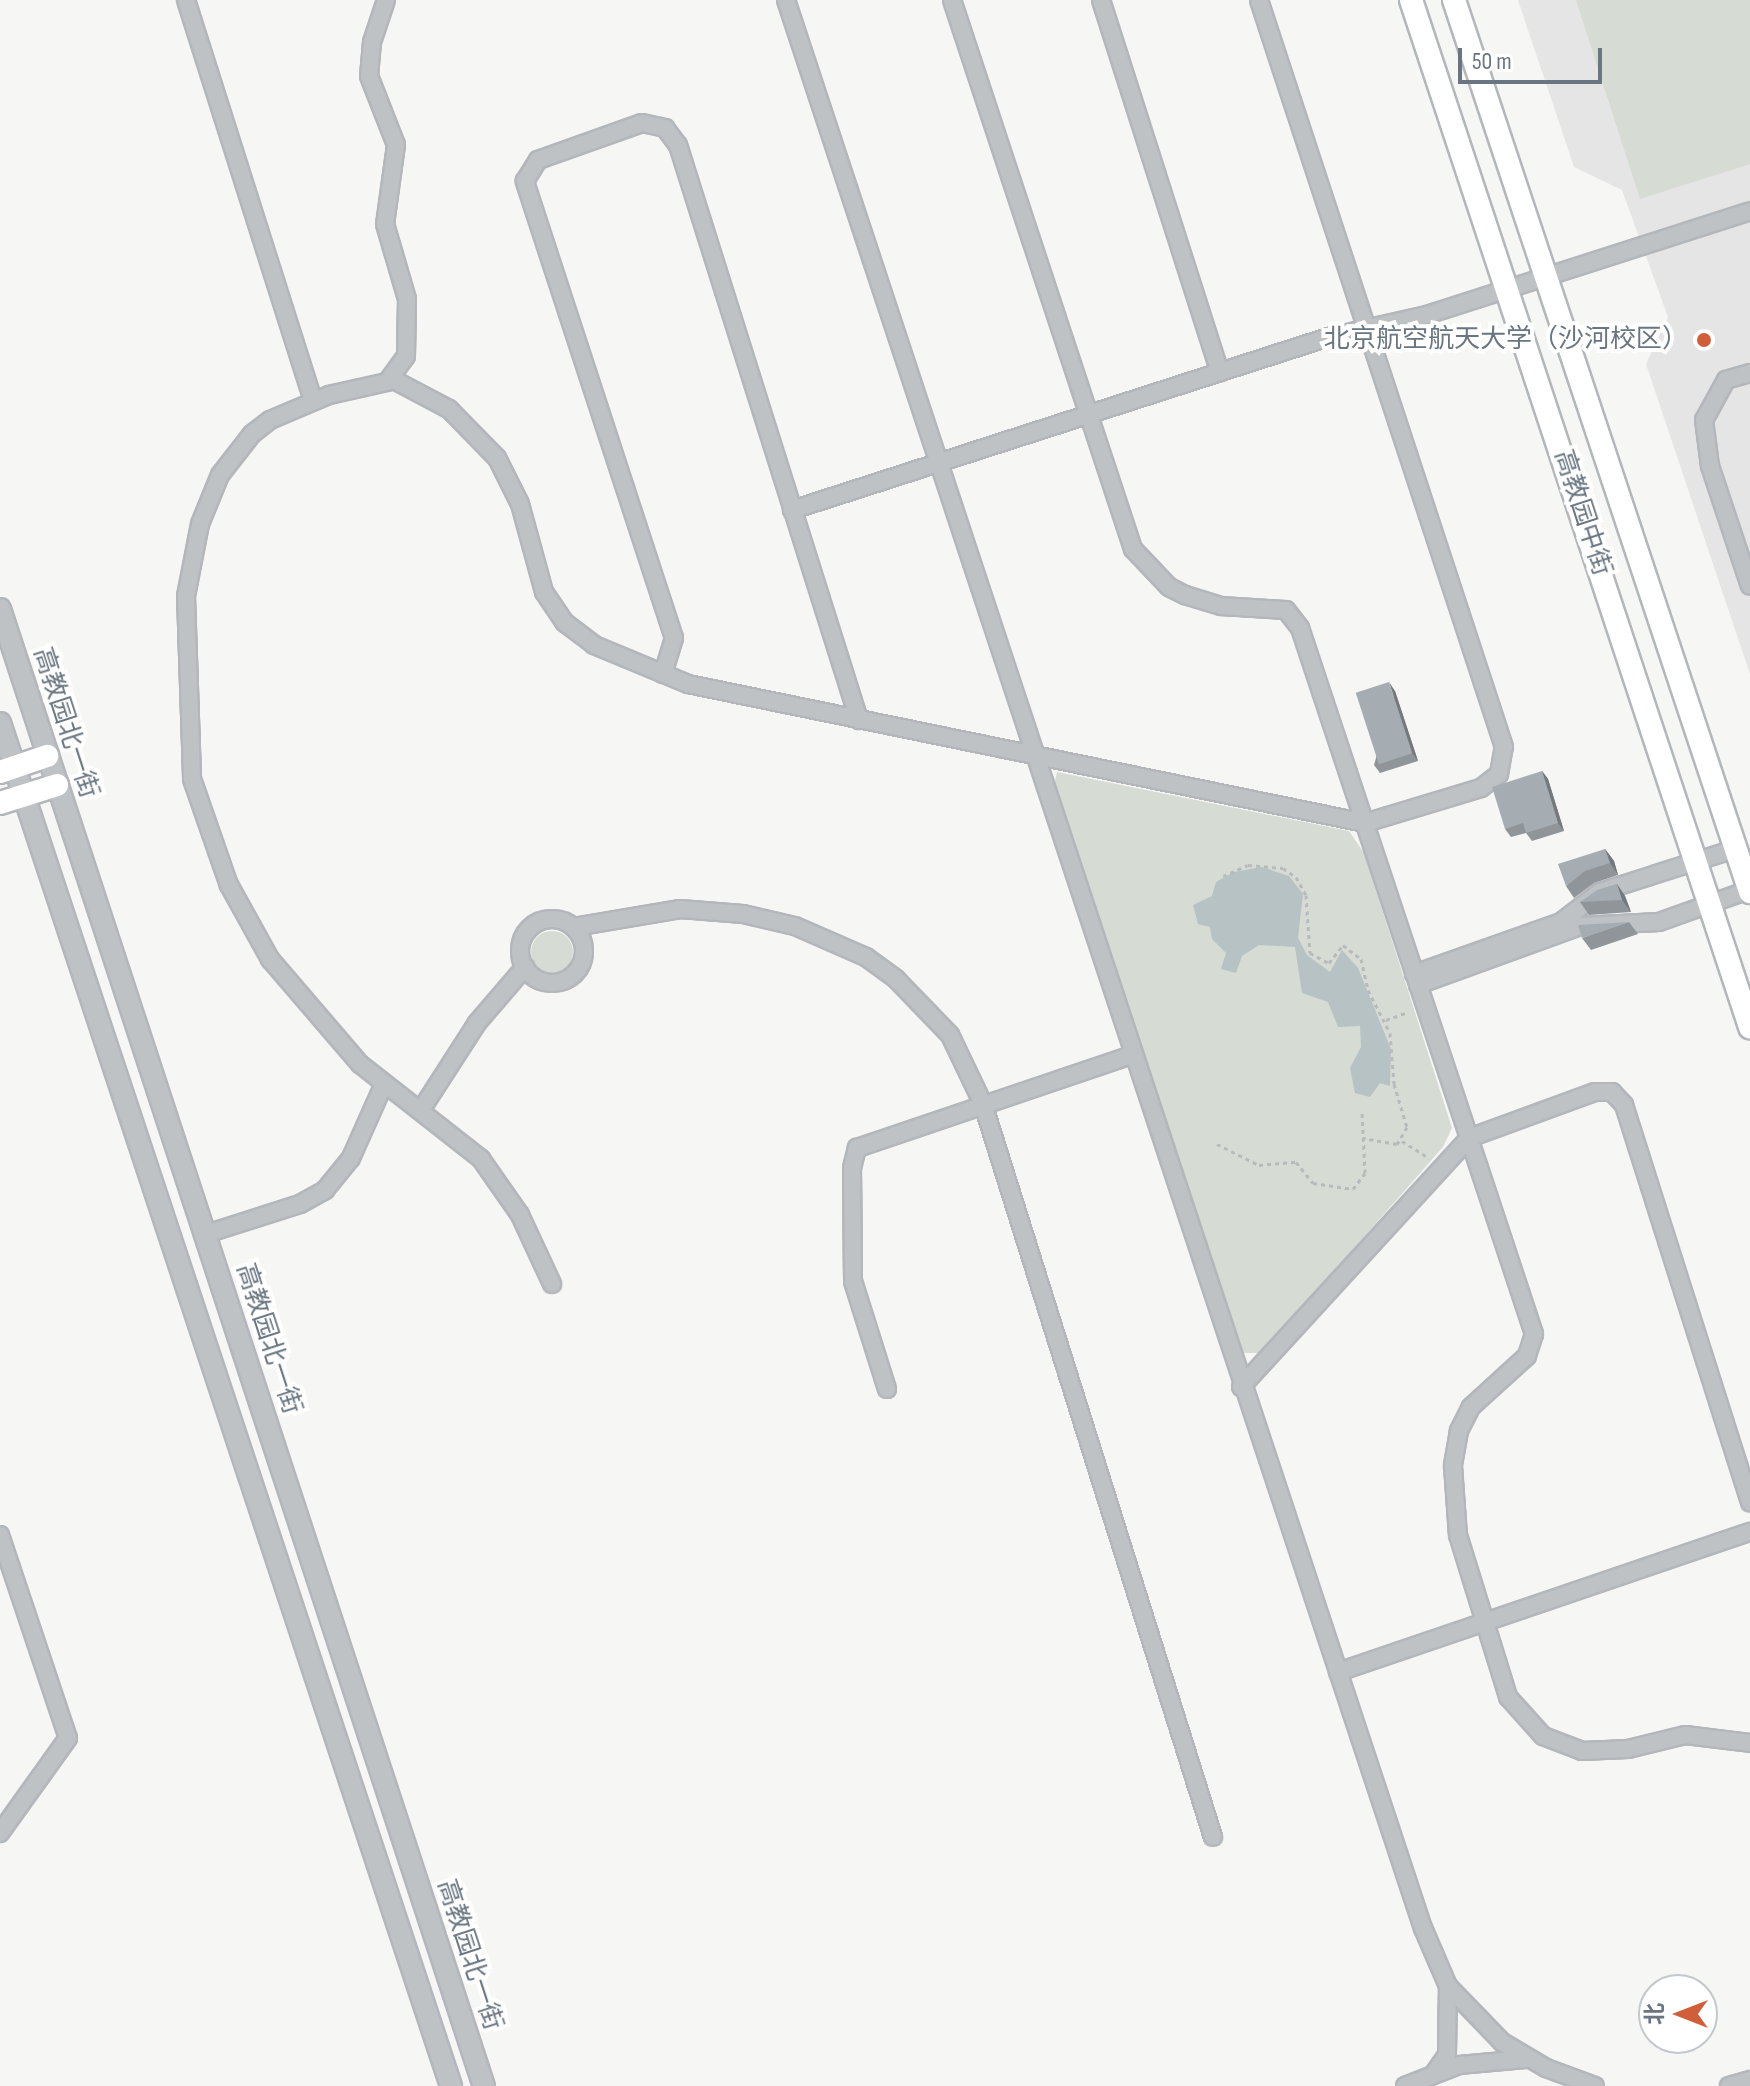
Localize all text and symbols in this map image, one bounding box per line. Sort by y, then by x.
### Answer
scale bar [1462,32,1606,82]
text: 50 m [1472,47,1512,76]
place label: 北京航空航天大学（沙河校区） [1324,324,1688,356]
marker: 北京航空航天大学（沙河校区） [1695,331,1713,349]
street label: 高教园中街 [1547,446,1617,580]
street label: 高教园北一街 [26,644,104,802]
street label: 高教园北一街 [229,1260,307,1418]
street label: 高教园北一街 [430,1876,508,2034]
north arrow [1638,1974,1718,2054]
text: 北 [1642,2003,1669,2025]

